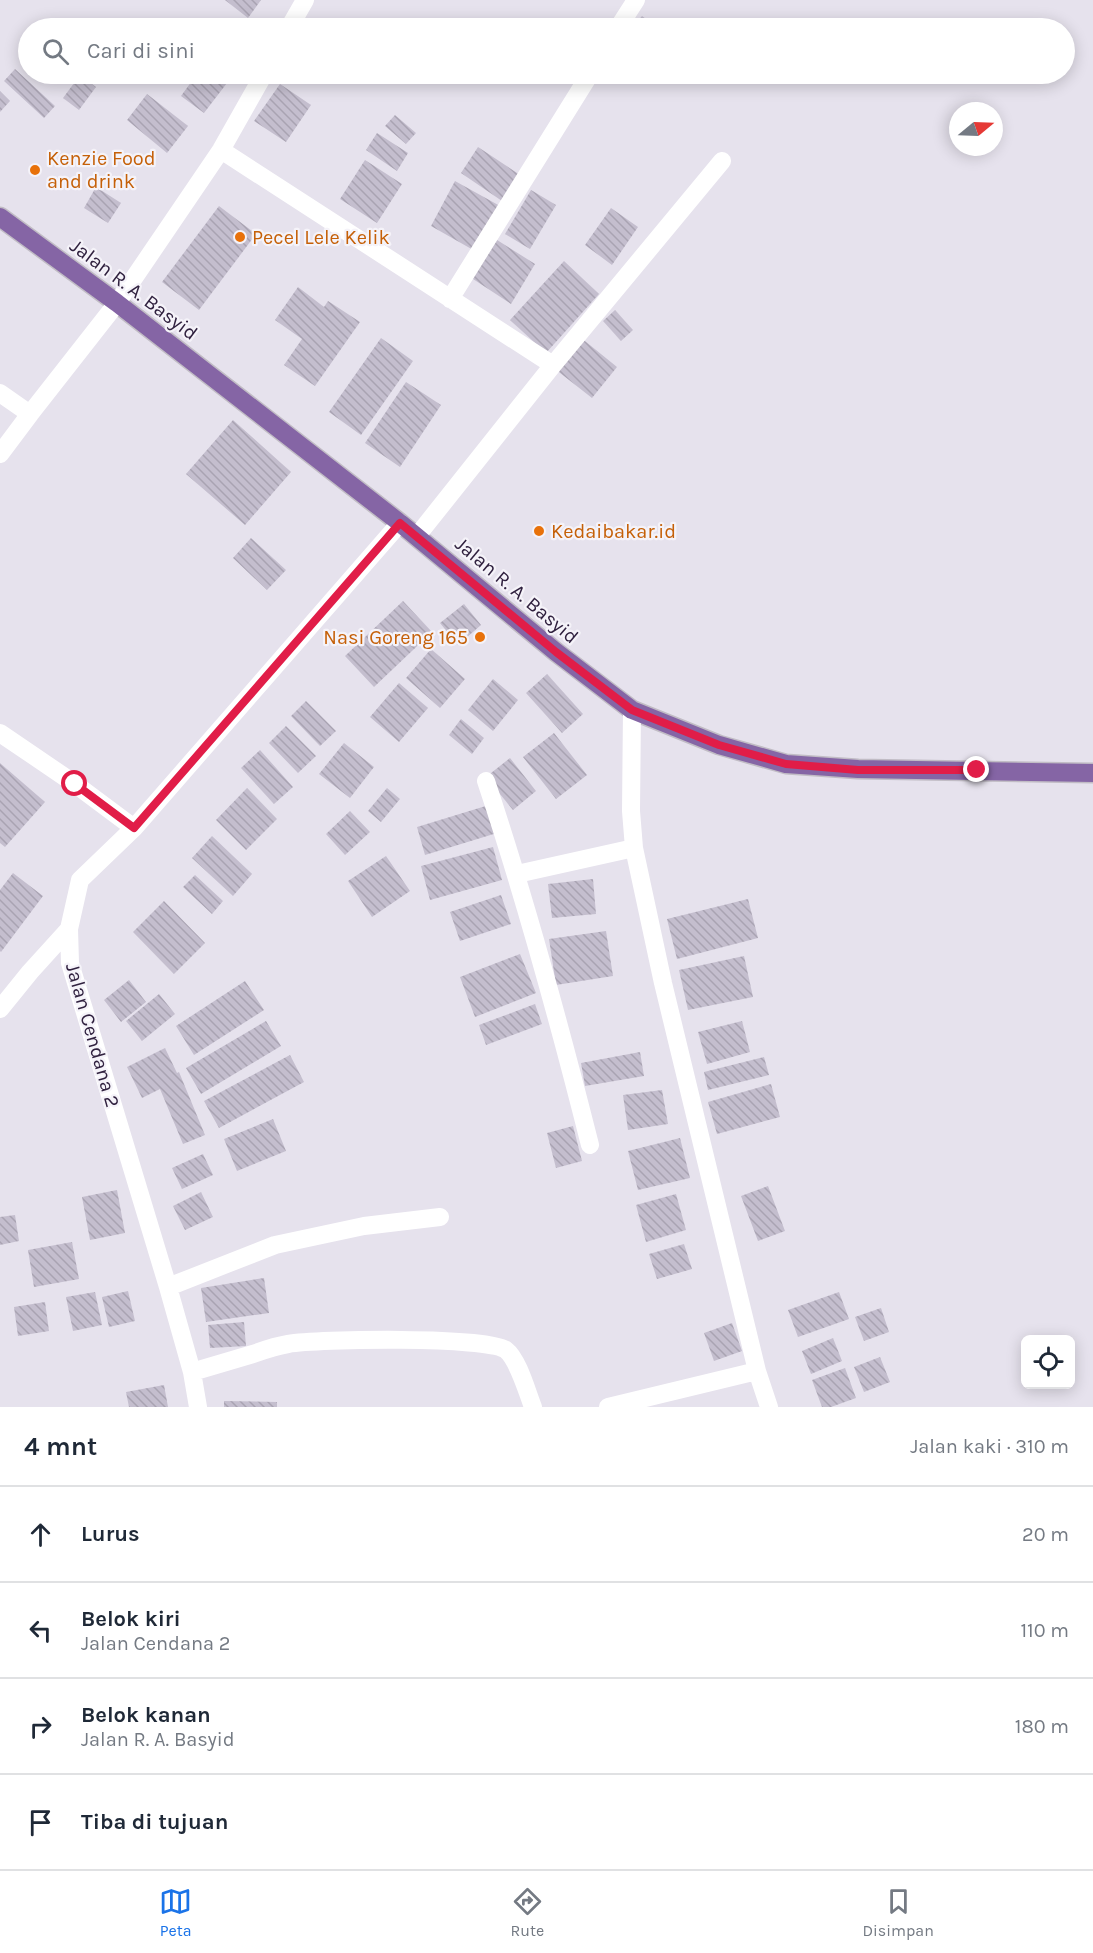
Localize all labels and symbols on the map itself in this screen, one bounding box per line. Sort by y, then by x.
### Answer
north arrow [949,102,1003,156]
place label: Kenzie Food and drink [47,147,156,193]
marker: Kenzie Food and drink [28,163,42,177]
place label: Pecel Lele Kelik [252,226,390,249]
marker: Pecel Lele Kelik [233,230,247,244]
street label: Jalan R. A. Basyid [65,234,202,345]
place label: Kedaibakar.id [551,520,676,543]
marker: Kedaibakar.id [532,524,546,538]
street label: Jalan R. A. Basyid [450,532,583,649]
place label: Nasi Goreng 165 [323,626,468,649]
marker: Nasi Goreng 165 [473,630,487,644]
route end [963,756,989,782]
route start [61,770,87,796]
street label: Jalan Cendana 2 [61,960,124,1110]

